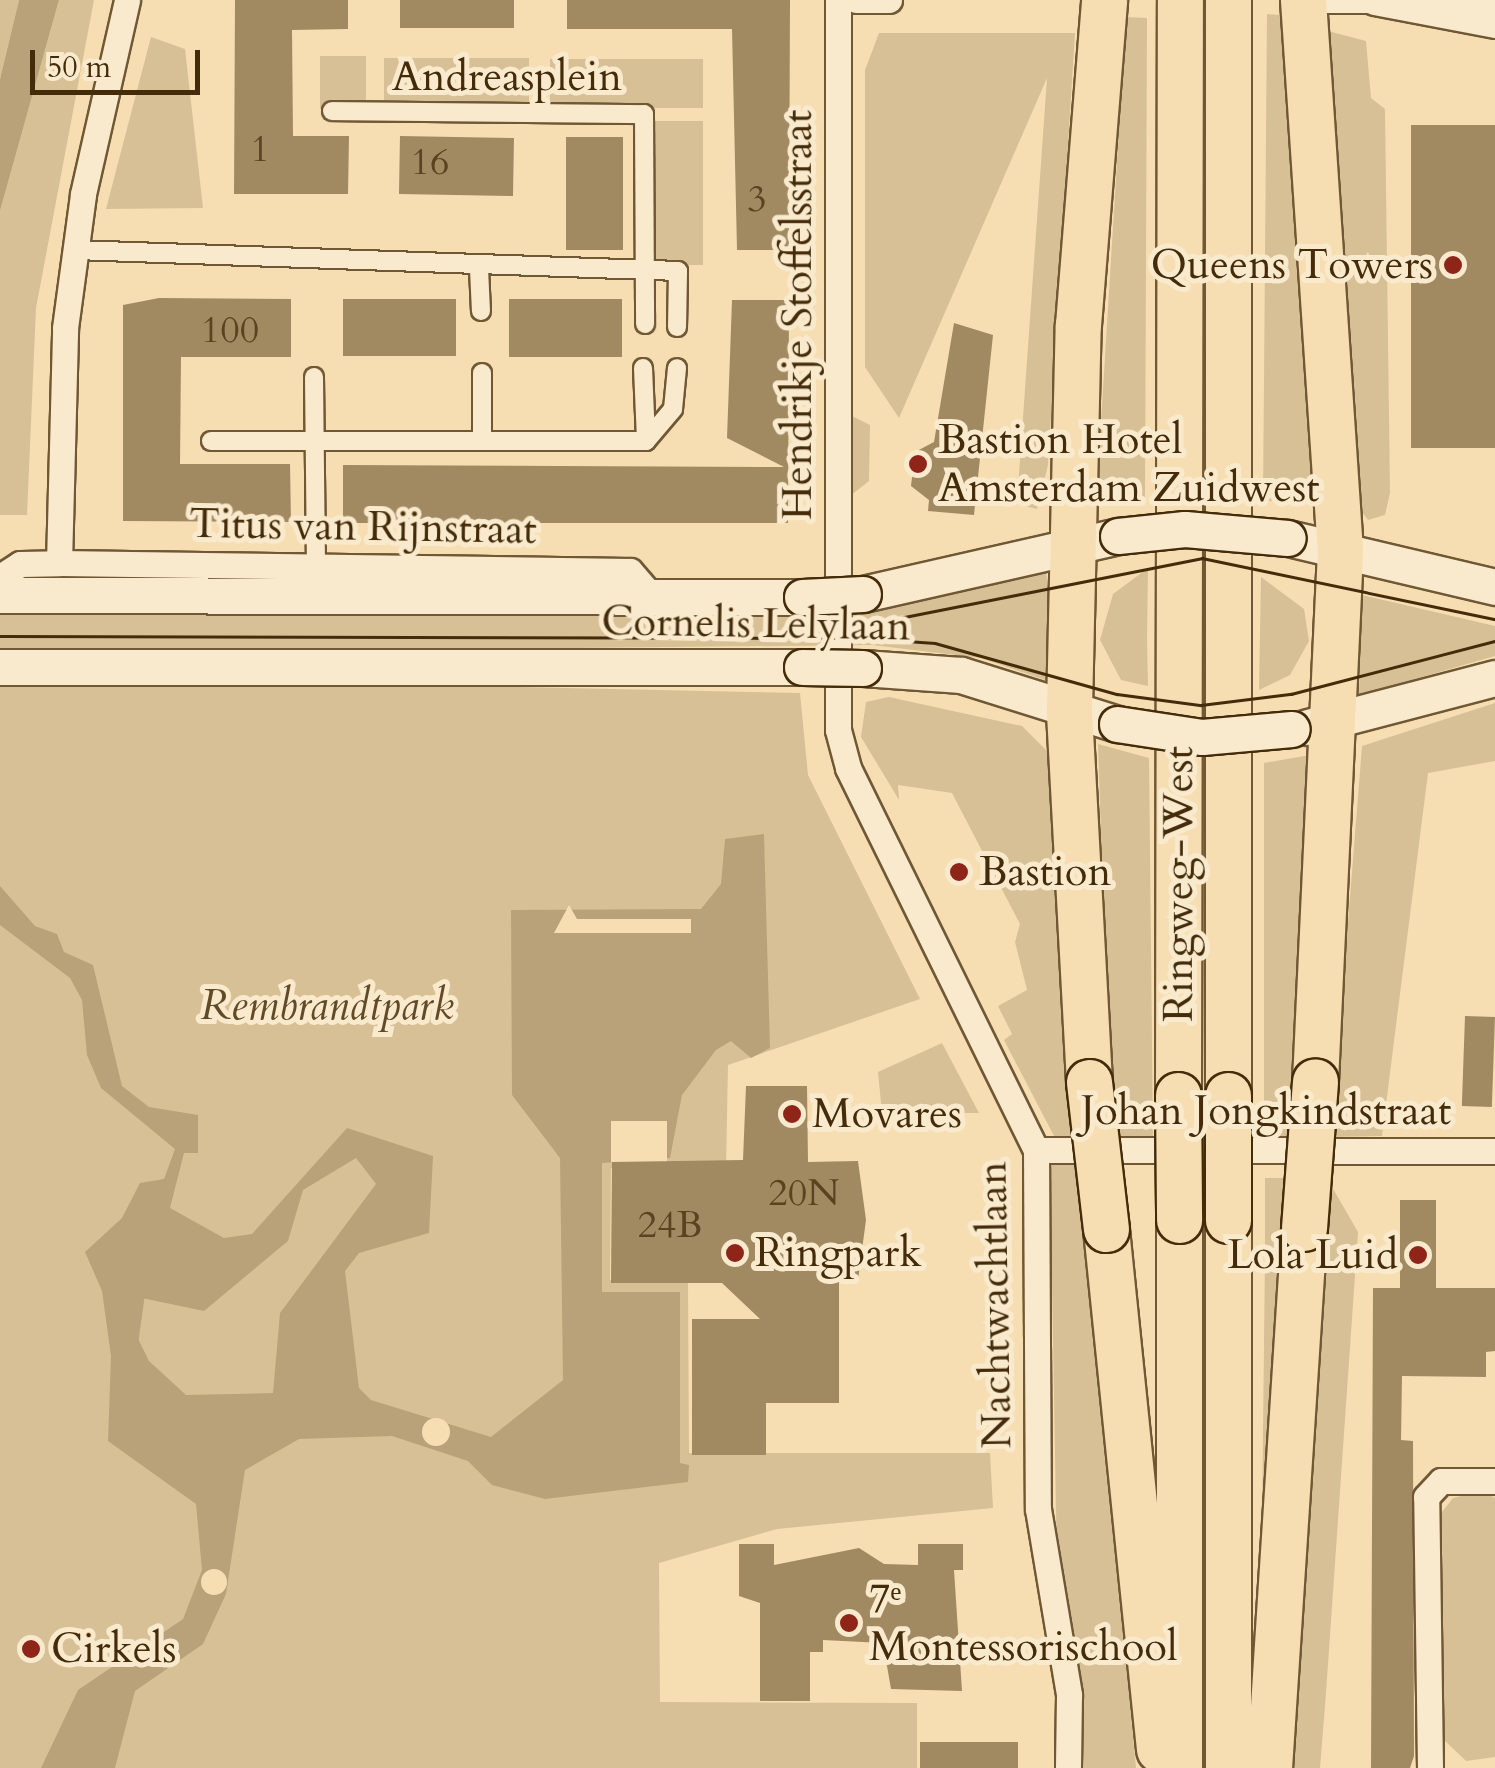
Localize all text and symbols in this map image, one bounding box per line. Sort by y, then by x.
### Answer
scale bar [35,30,205,92]
text: 50 m [47,47,111,88]
street label: Andreasplein [392,52,622,102]
street label: Hendrikje Stoffelsstraat [773,110,823,520]
house number: 1 [250,127,270,173]
house number: 16 [411,140,449,186]
house number: 3 [747,177,767,223]
place label: Queens Towers [1151,240,1433,290]
marker: Queens Towers [1442,254,1464,276]
house number: 100 [201,308,259,354]
place label: Bastion Hotel Amsterdam Zuidwest [938,415,1320,514]
marker: Bastion Hotel Amsterdam Zuidwest [907,453,929,475]
street label: Titus van Rijnstraat [189,499,537,555]
street label: Cornelis Lelylaan [601,596,911,652]
street label: Ringweg-West [1154,746,1204,1022]
place label: Bastion [979,847,1111,897]
marker: Bastion [948,861,970,883]
park label: Rembrandtpark [200,981,454,1031]
street label: Johan Jongkindstraat [1081,1086,1451,1136]
place label: Movares [812,1089,962,1139]
marker: Movares [781,1103,803,1125]
street label: Nachtwachtlaan [967,1161,1023,1449]
house number: 20N [768,1171,840,1217]
house number: 24B [638,1203,702,1249]
place label: Ringpark [755,1228,922,1278]
place label: Lola Luid [1227,1230,1398,1280]
marker: Ringpark [724,1242,746,1264]
marker: Lola Luid [1407,1244,1429,1266]
place label: 7ᵉ Montessorischool [869,1574,1178,1672]
marker: 7ᵉ Montessorischool [838,1612,860,1634]
place label: Cirkels [51,1624,177,1674]
marker: Cirkels [20,1638,42,1660]

